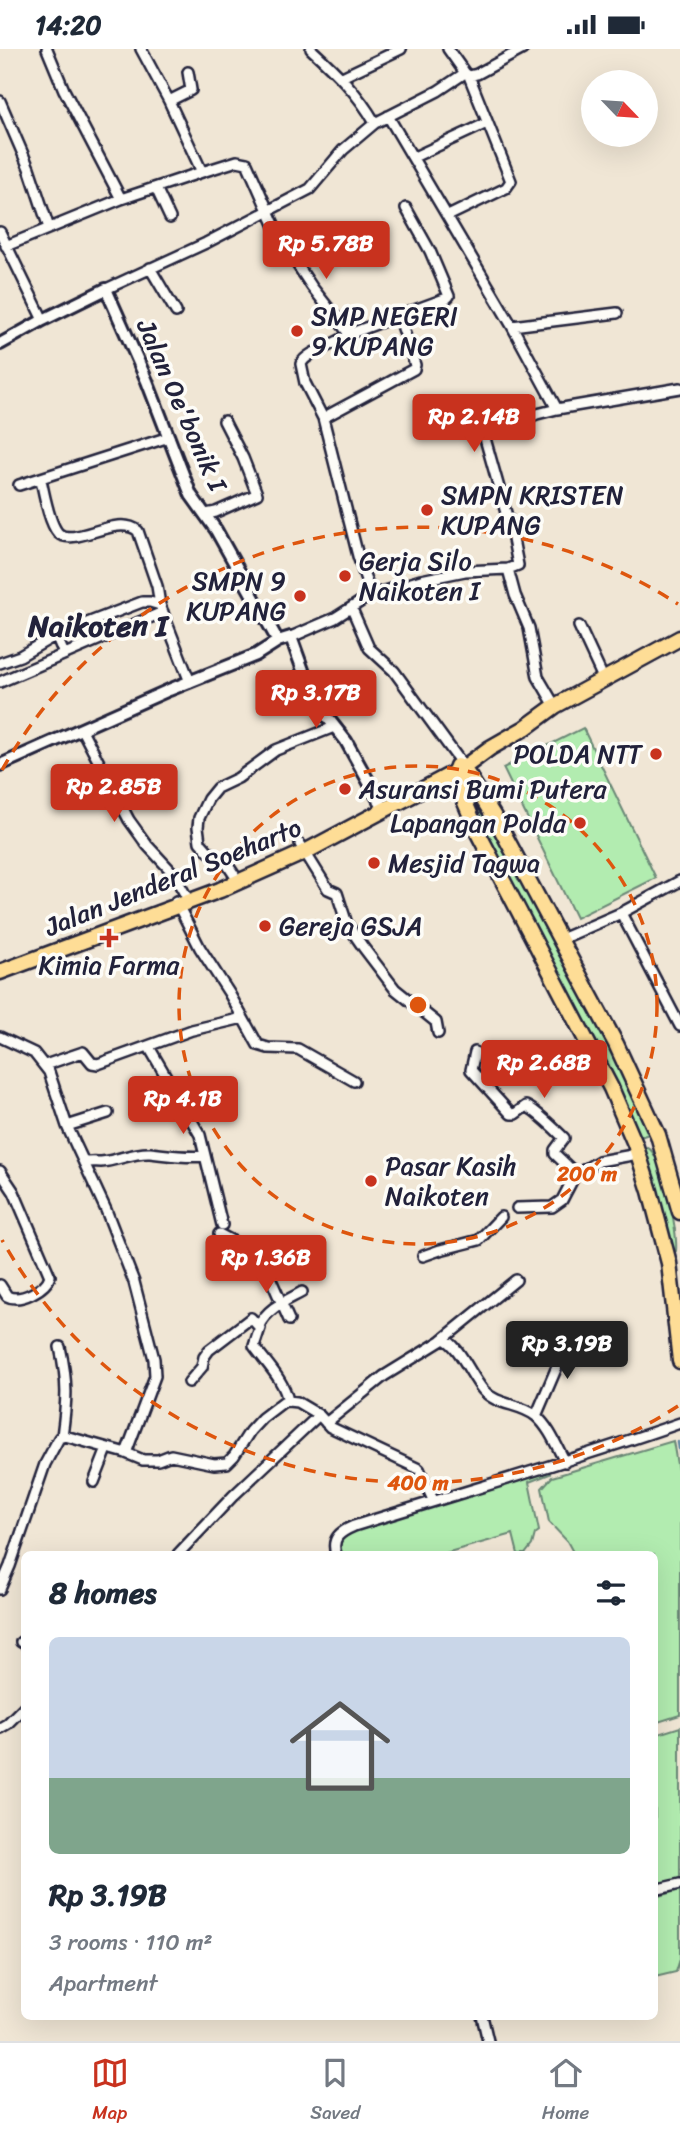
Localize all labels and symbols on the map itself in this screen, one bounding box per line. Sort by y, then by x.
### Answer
north arrow [581,70,658,147]
pin: Rp 5.78B [254,222,398,281]
place label: SMP NEGERI 9 KUPANG [311,293,458,369]
street label: Jalan Oe'bonik I [123,310,241,500]
marker: SMP NEGERI 9 KUPANG [289,323,305,339]
pin: Rp 2.14B [402,395,546,454]
place label: SMPN KRISTEN KUPANG [441,472,624,548]
marker: SMPN KRISTEN KUPANG [419,502,435,518]
place label: Gerja Silo Naikoten I [359,538,482,614]
place label: SMPN 9 KUPANG [186,558,286,634]
marker: Gerja Silo Naikoten I [337,568,353,584]
marker: SMPN 9 KUPANG [292,588,308,604]
district label: Naikoten I [27,599,170,653]
pin: Rp 3.17B [244,671,388,730]
place label: POLDA NTT [513,731,644,777]
marker: POLDA NTT [648,746,664,762]
pin: Rp 2.85B [42,765,186,824]
place label: Asuransi Bumi Putera [358,766,608,812]
marker: Asuransi Bumi Putera [337,781,353,797]
place label: Lapangan Polda [390,800,567,846]
street label: Jalan Jenderal Soeharto [37,804,309,950]
marker: Lapangan Polda [572,815,588,831]
place label: Mesjid Tagwa [388,840,540,886]
marker: Mesjid Tagwa [366,855,382,871]
place label: Gereja GSJA [279,903,423,949]
marker: Gereja GSJA [257,918,273,934]
marker: Kimia Farma [101,930,117,946]
place label: Kimia Farma [39,942,180,988]
centre of rings [406,993,430,1017]
pin: Rp 2.68B [472,1041,616,1100]
pin: Rp 4.1B [118,1077,248,1136]
place label: Pasar Kasih Naikoten [385,1143,517,1219]
text: 200 m [556,1155,618,1193]
marker: Pasar Kasih Naikoten [363,1173,379,1189]
pin: Rp 1.36B [194,1235,338,1295]
pin: Rp 3.19B [495,1321,639,1381]
text: 400 m [386,1464,449,1502]

